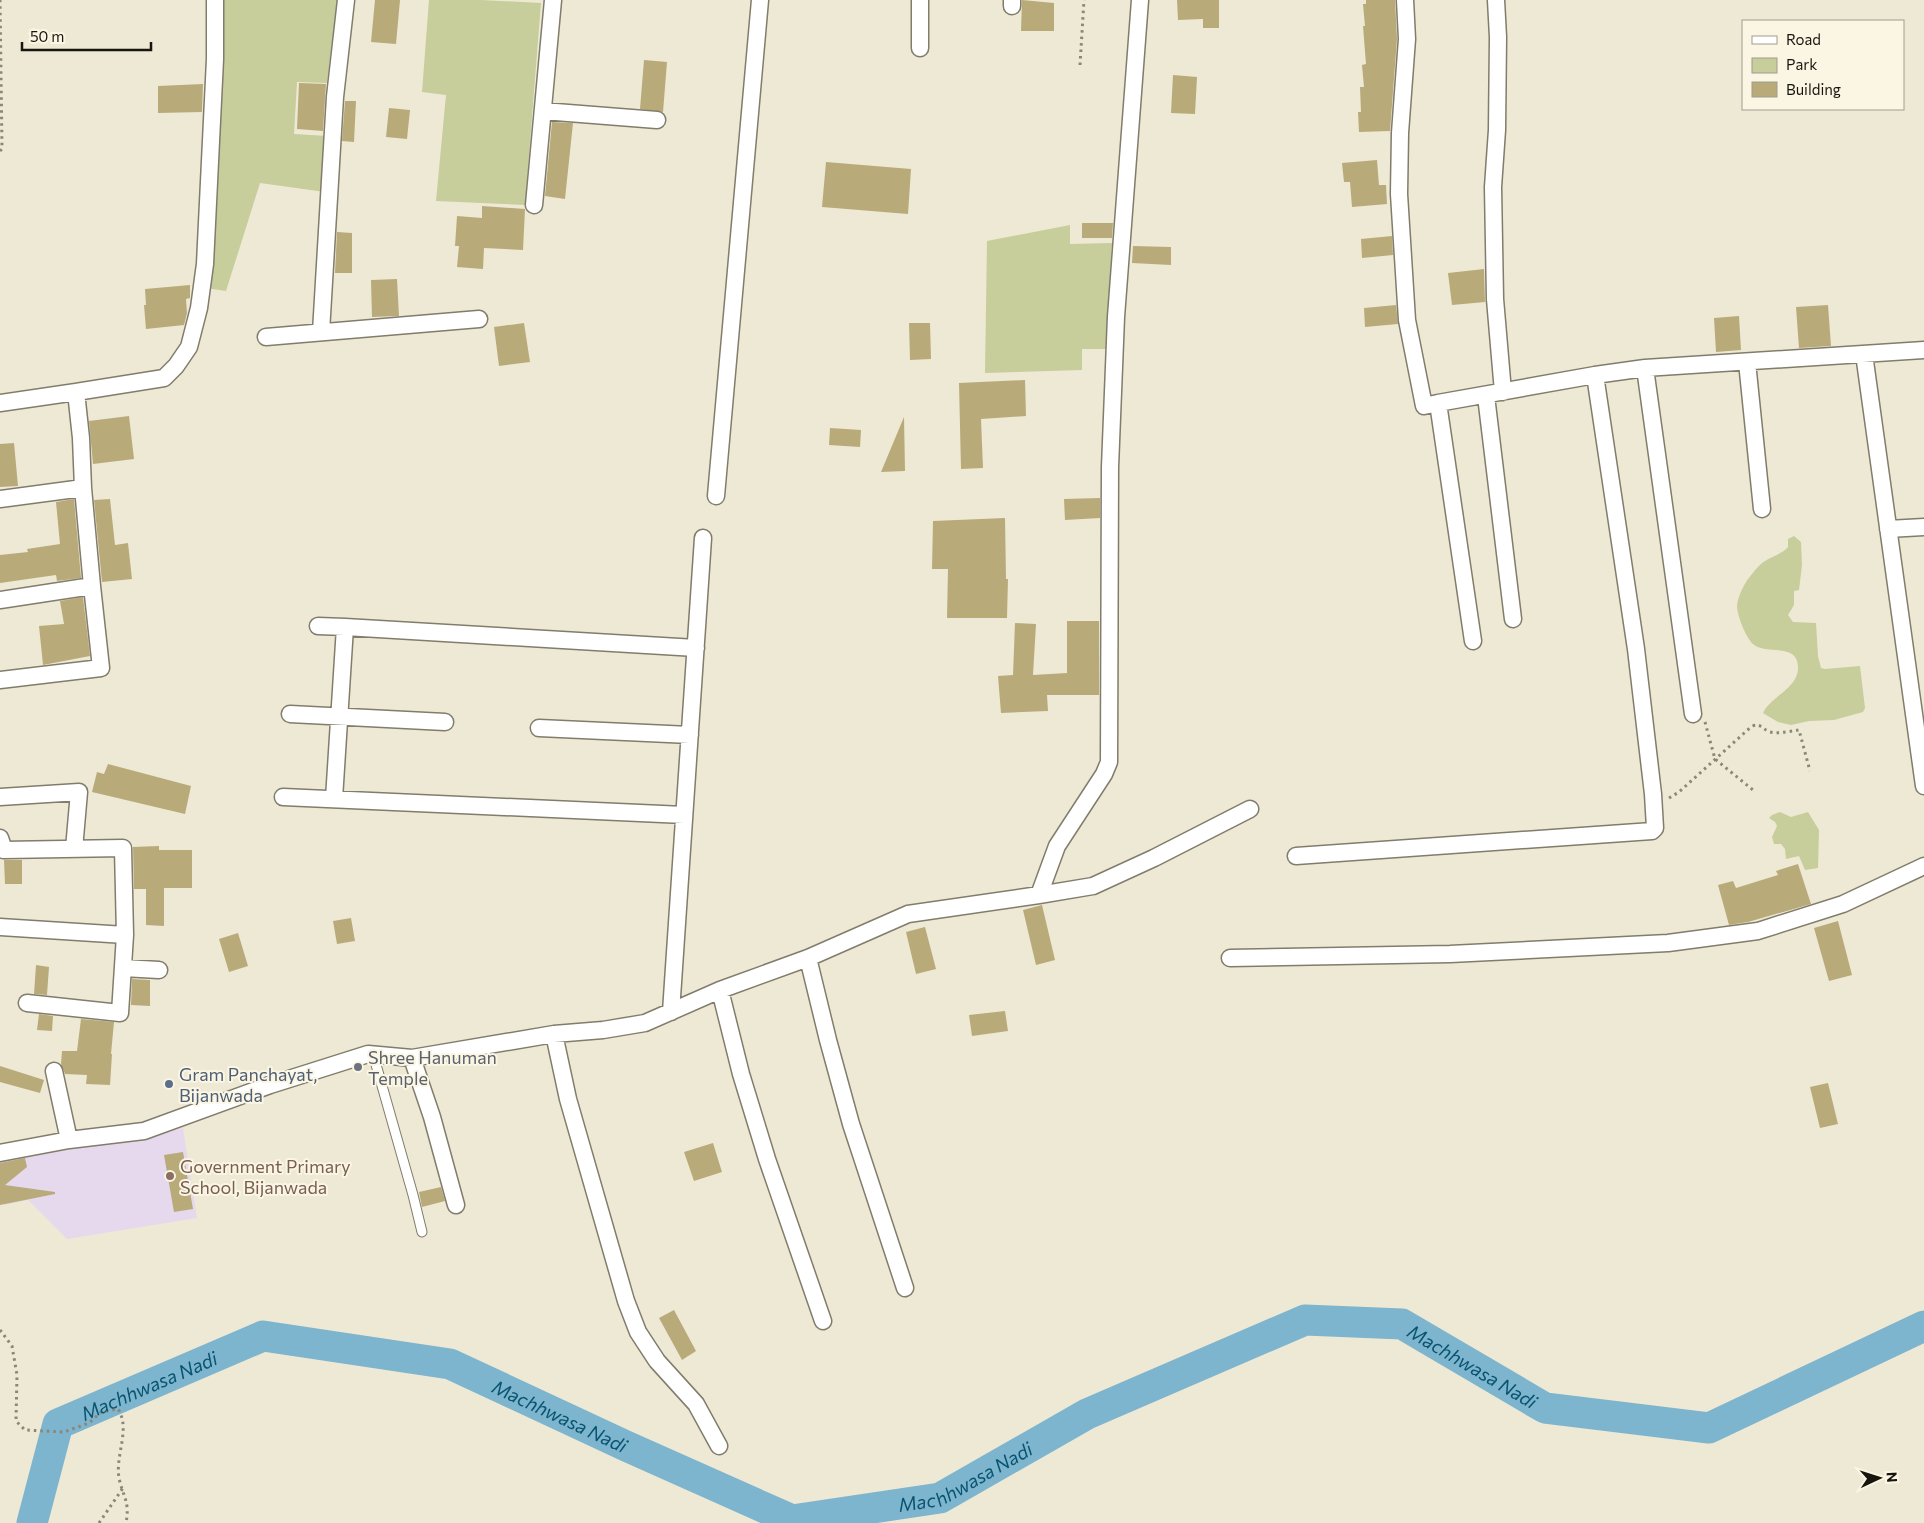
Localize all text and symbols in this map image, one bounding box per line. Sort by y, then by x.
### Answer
scale bar [22,20,151,52]
legend [1742,20,1904,110]
text: 50 m [30,27,64,45]
text: Road [1786,30,1821,48]
text: Park [1786,55,1817,73]
text: Building [1786,80,1841,98]
place label: Shree Hanuman Temple [368,1046,497,1089]
marker: Shree Hanuman Temple [352,1061,364,1073]
place label: Gram Panchayat, Bijanwada [179,1063,317,1106]
marker: Gram Panchayat, Bijanwada [163,1078,175,1090]
place label: Government Primary School, Bijanwada [180,1155,351,1198]
marker: Government Primary School, Bijanwada [164,1170,176,1182]
water label: Machhwasa Nadi [1404,1319,1543,1413]
water label: Machhwasa Nadi [77,1345,221,1424]
water label: Machhwasa Nadi [489,1374,632,1457]
water label: Machhwasa Nadi [897,1436,1037,1516]
north arrow [1854,1453,1904,1503]
text: N [1884,1471,1901,1483]

